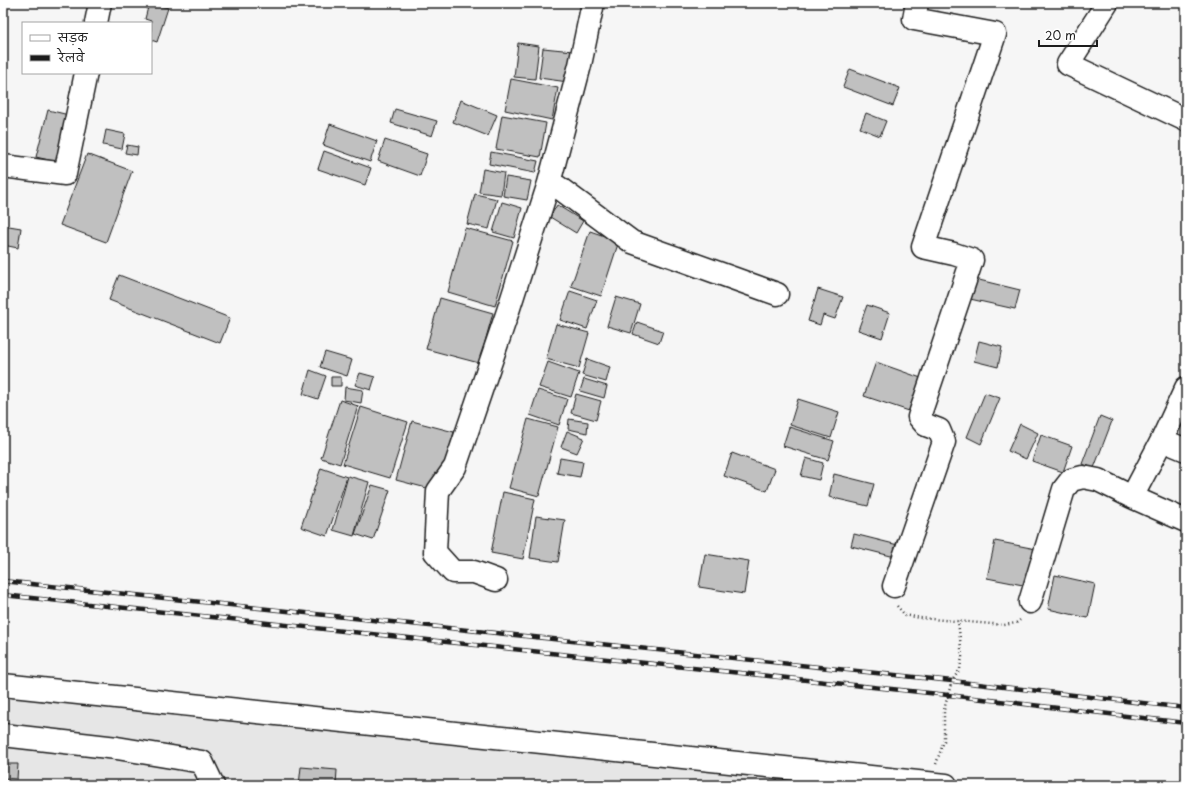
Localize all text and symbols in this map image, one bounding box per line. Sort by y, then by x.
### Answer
legend [22,22,152,74]
scale bar [1039,22,1097,48]
text: 20 m [1045,26,1076,44]
text: सड़क [57,28,89,46]
text: रेलवे [56,47,85,66]

